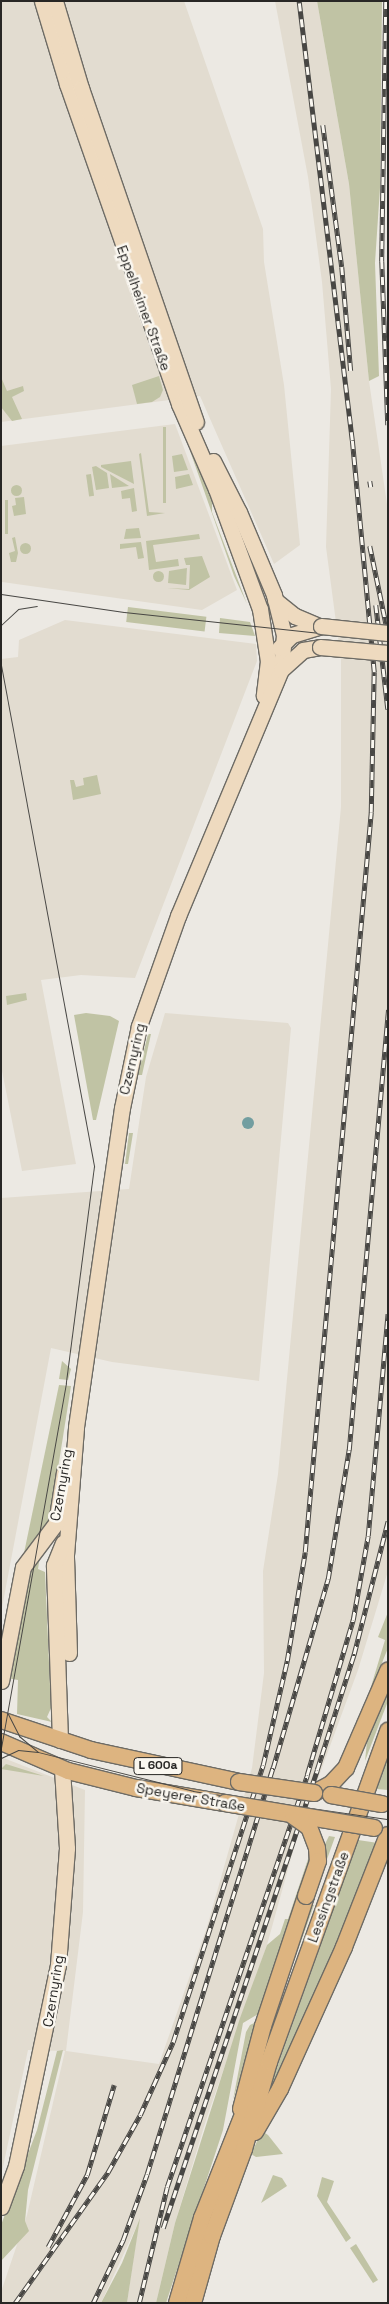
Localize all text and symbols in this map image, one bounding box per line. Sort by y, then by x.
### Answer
street label: Eppelheimer Straße [113,243,175,373]
street label: Czernyring [116,1022,148,1096]
street label: Czernyring [46,1448,76,1522]
road number: L 600a [133,1756,183,1775]
street label: Speyerer Straße [135,1779,247,1815]
street label: Lessingstraße [304,1849,352,1945]
street label: Czernyring [39,1954,67,2028]

